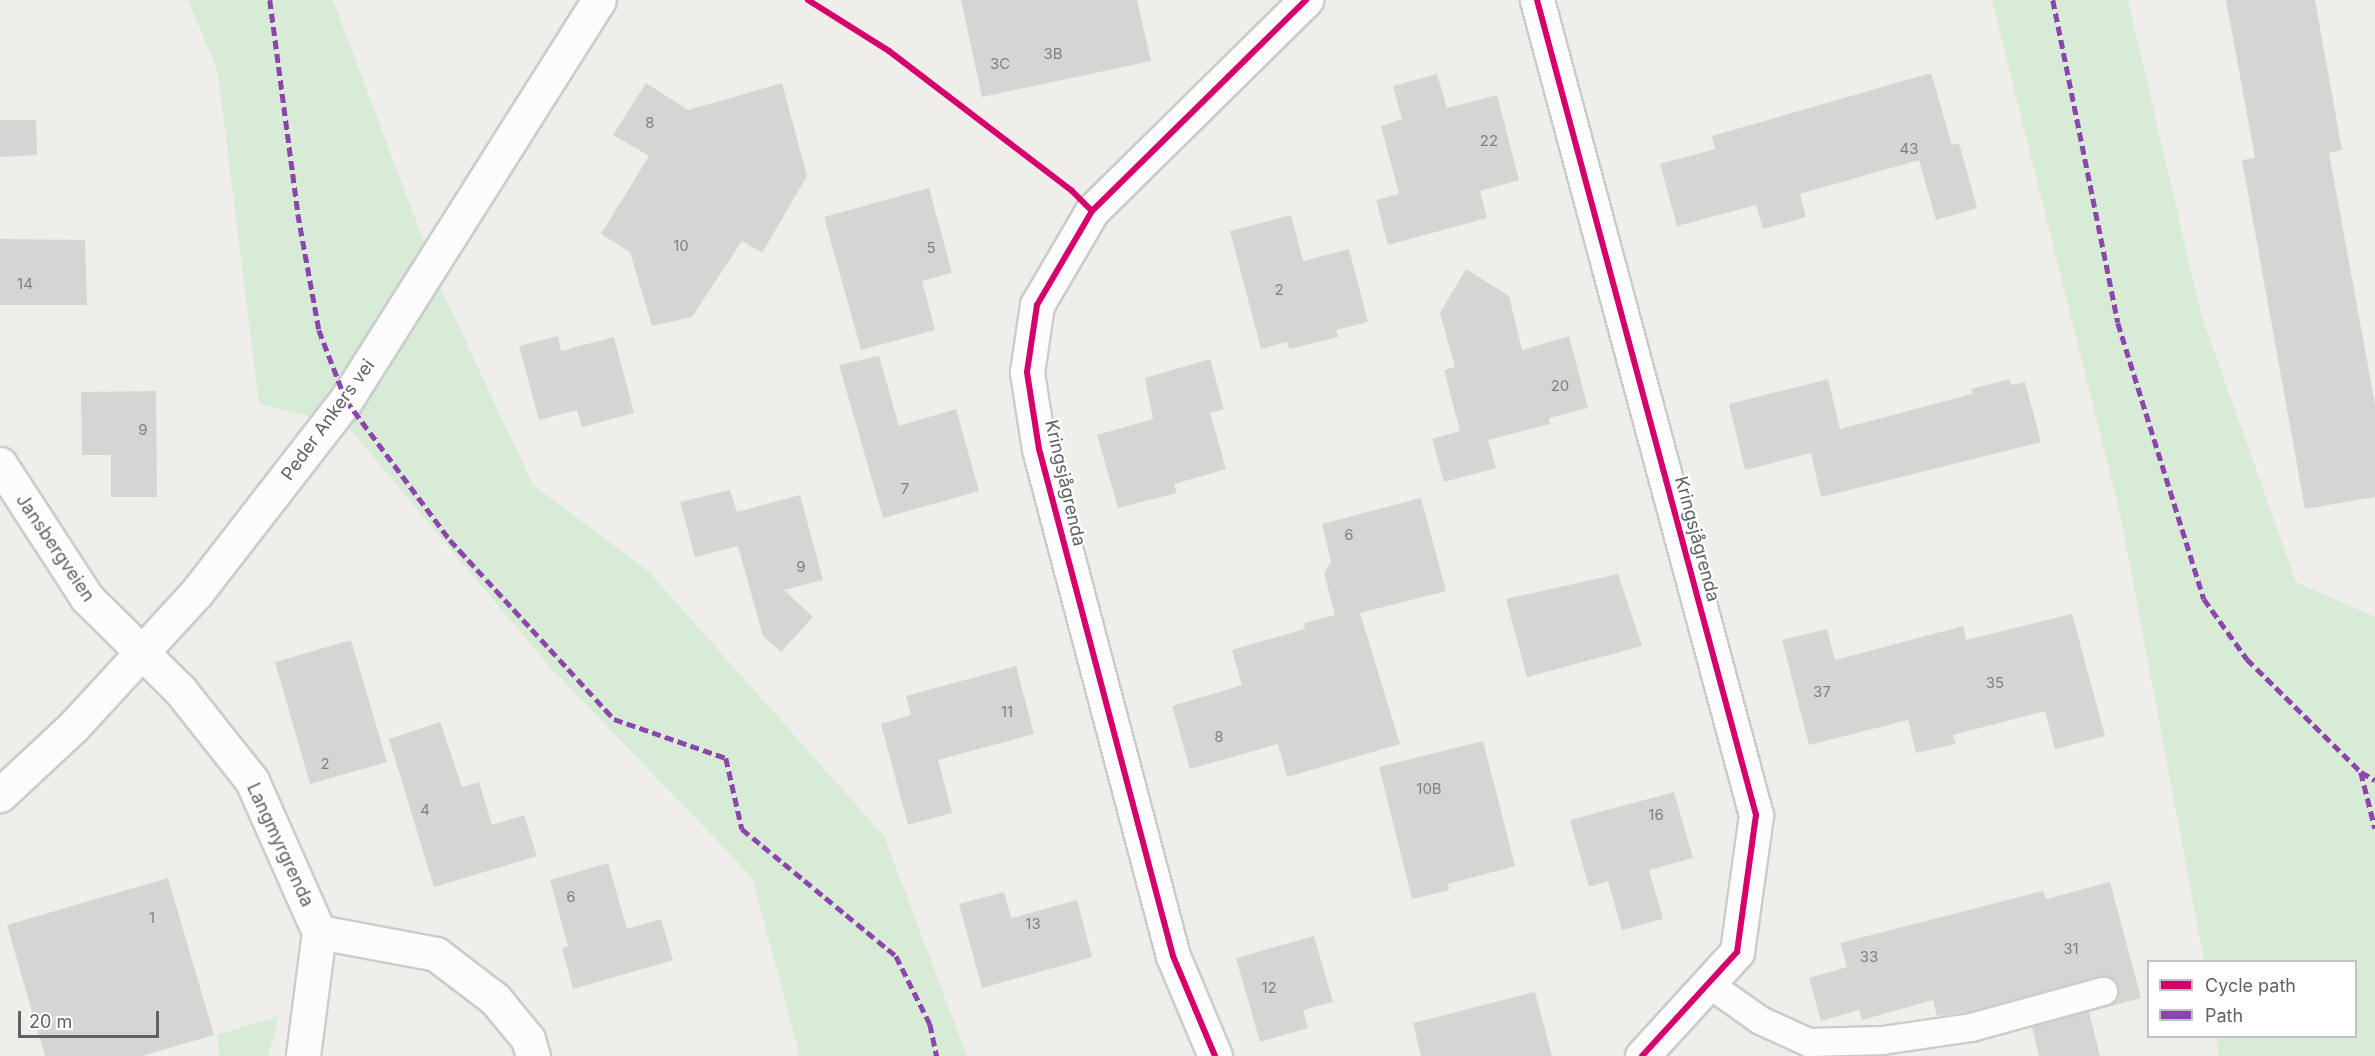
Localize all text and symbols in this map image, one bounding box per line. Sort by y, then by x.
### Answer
house number: 3B [1043,45,1063,63]
house number: 3C [990,55,1010,73]
house number: 8 [645,114,655,132]
house number: 22 [1480,132,1498,150]
house number: 43 [1900,140,1918,158]
house number: 10 [673,237,689,255]
house number: 5 [926,239,936,257]
house number: 14 [17,275,33,293]
house number: 2 [1274,281,1284,299]
street label: Peder Ankers vei [277,355,379,485]
house number: 20 [1551,377,1569,395]
street label: Kringsjågrenda [1040,418,1090,548]
house number: 9 [138,421,148,439]
street label: Kringsjågrenda [1670,474,1724,604]
house number: 7 [901,480,909,498]
street label: Jansbergveien [11,490,99,606]
house number: 6 [1344,526,1354,544]
house number: 9 [796,558,806,576]
house number: 35 [1986,674,2004,692]
house number: 37 [1813,683,1831,701]
house number: 11 [1001,703,1013,721]
house number: 8 [1214,728,1224,746]
house number: 2 [320,755,330,773]
street label: Langmyrgrenda [242,780,318,910]
house number: 10B [1416,780,1442,798]
house number: 4 [420,801,430,819]
house number: 16 [1648,806,1664,824]
house number: 6 [566,888,576,906]
house number: 1 [149,909,155,927]
house number: 13 [1025,915,1041,933]
house number: 31 [2063,940,2079,958]
house number: 33 [1860,948,1878,966]
legend [2147,960,2357,1038]
text: Cycle path [2205,975,2296,996]
house number: 12 [1261,979,1277,997]
scale bar [21,999,162,1037]
text: Path [2205,1005,2243,1026]
text: 20 m [29,1011,72,1032]

